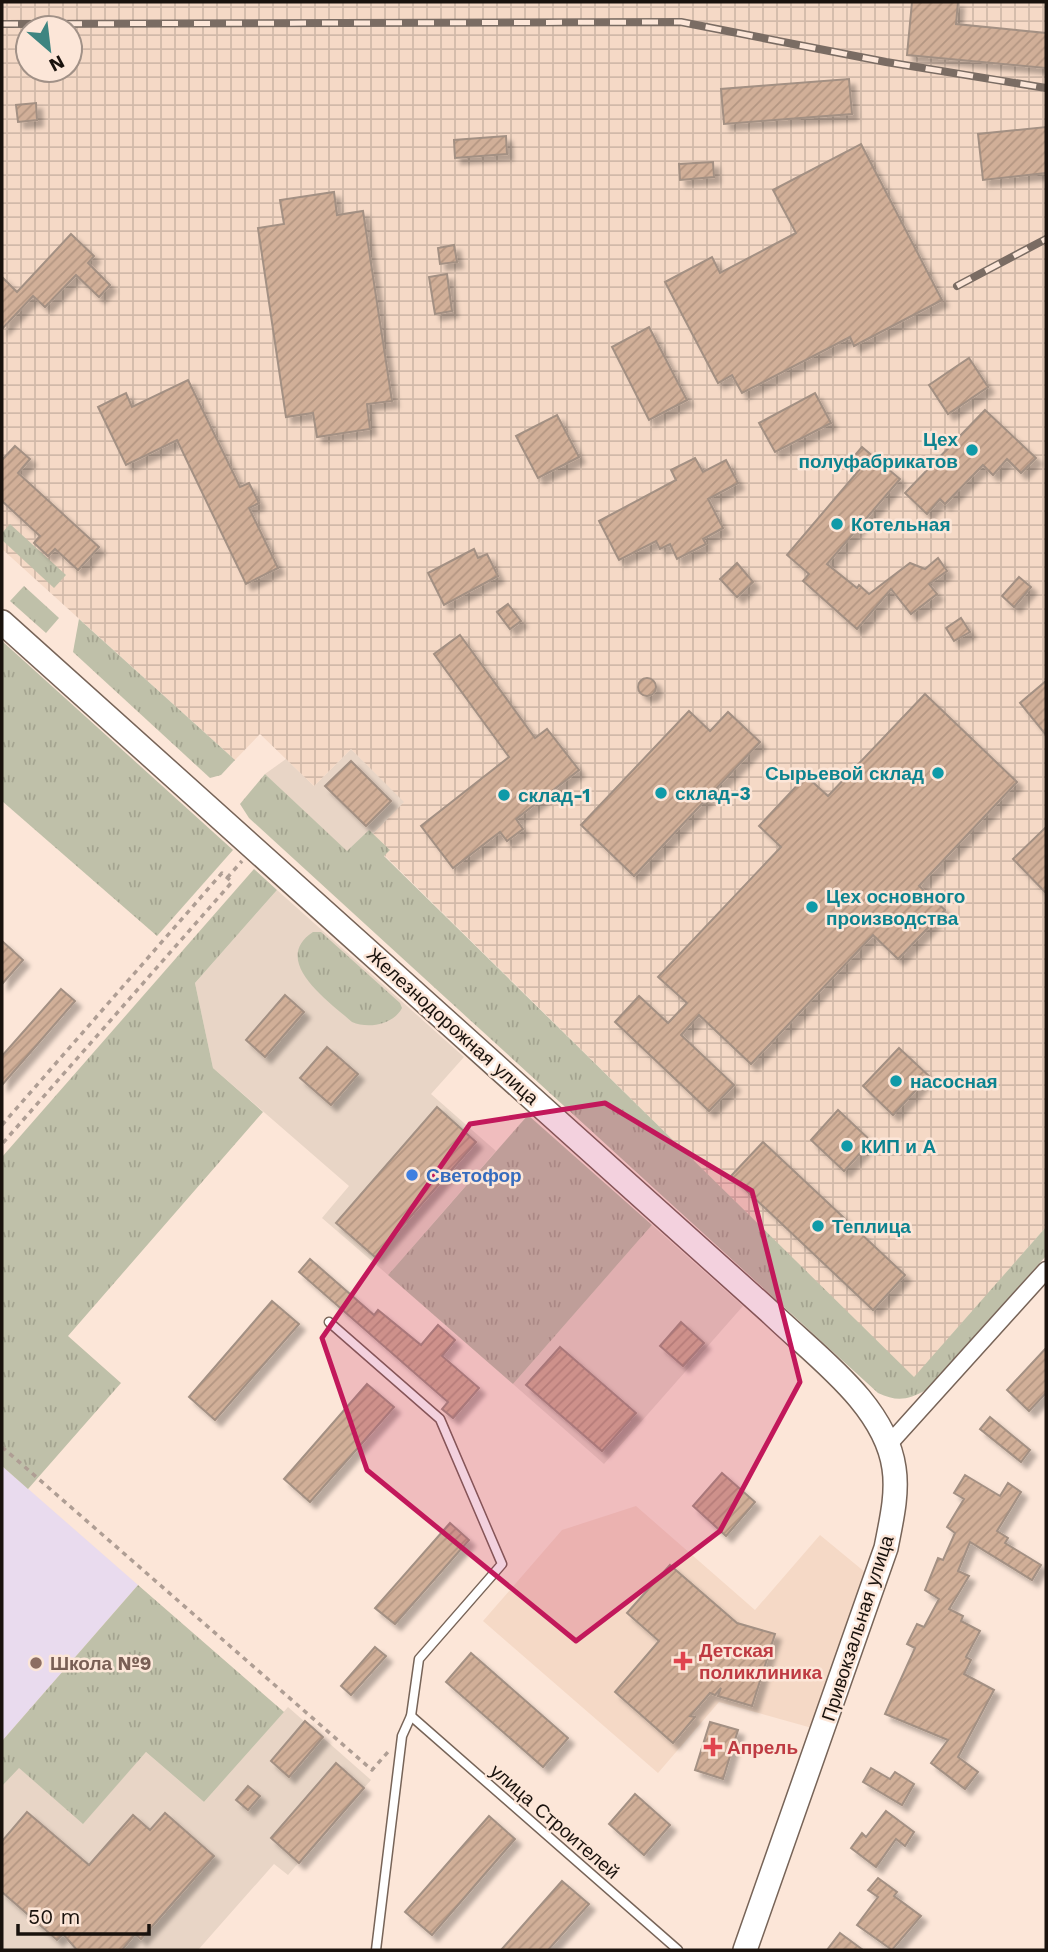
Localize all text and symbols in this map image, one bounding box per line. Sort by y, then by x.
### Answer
north arrow [14,14,84,84]
text: N [45,50,68,77]
place label: Цех полуфабрикатов [799,428,958,473]
marker: Цех полуфабрикатов [964,442,980,458]
place label: Котельная [851,513,950,536]
marker: Котельная [829,516,845,532]
place label: Сырьевой склад [765,762,924,785]
marker: Сырьевой склад [930,765,946,781]
place label: склад-3 [675,782,751,805]
place label: склад-1 [518,784,590,807]
marker: склад-3 [653,785,669,801]
marker: склад-1 [496,787,512,803]
place label: Цех основного производства [826,885,965,930]
marker: Цех основного производства [804,899,820,915]
street label: Железнодорожная улица [362,943,544,1110]
place label: насосная [910,1070,998,1093]
marker: насосная [888,1073,904,1089]
place label: КИП и А [861,1135,936,1158]
marker: КИП и А [839,1138,855,1154]
place label: Светофор [426,1164,522,1187]
marker: Светофор [404,1167,420,1183]
place label: Теплица [832,1215,911,1238]
marker: Теплица [810,1218,826,1234]
street label: Привокзальная улица [817,1532,899,1724]
place label: Детская поликлиника [699,1639,823,1684]
marker: Детская поликлиника [673,1651,693,1671]
place label: Школа №9 [50,1652,151,1675]
marker: Школа №9 [28,1655,44,1671]
place label: Апрель [727,1736,798,1759]
marker: Апрель [705,1739,721,1755]
street label: улица Строителей [485,1759,624,1884]
scale bar [18,1892,149,1936]
text: 50 m [28,1904,80,1929]

